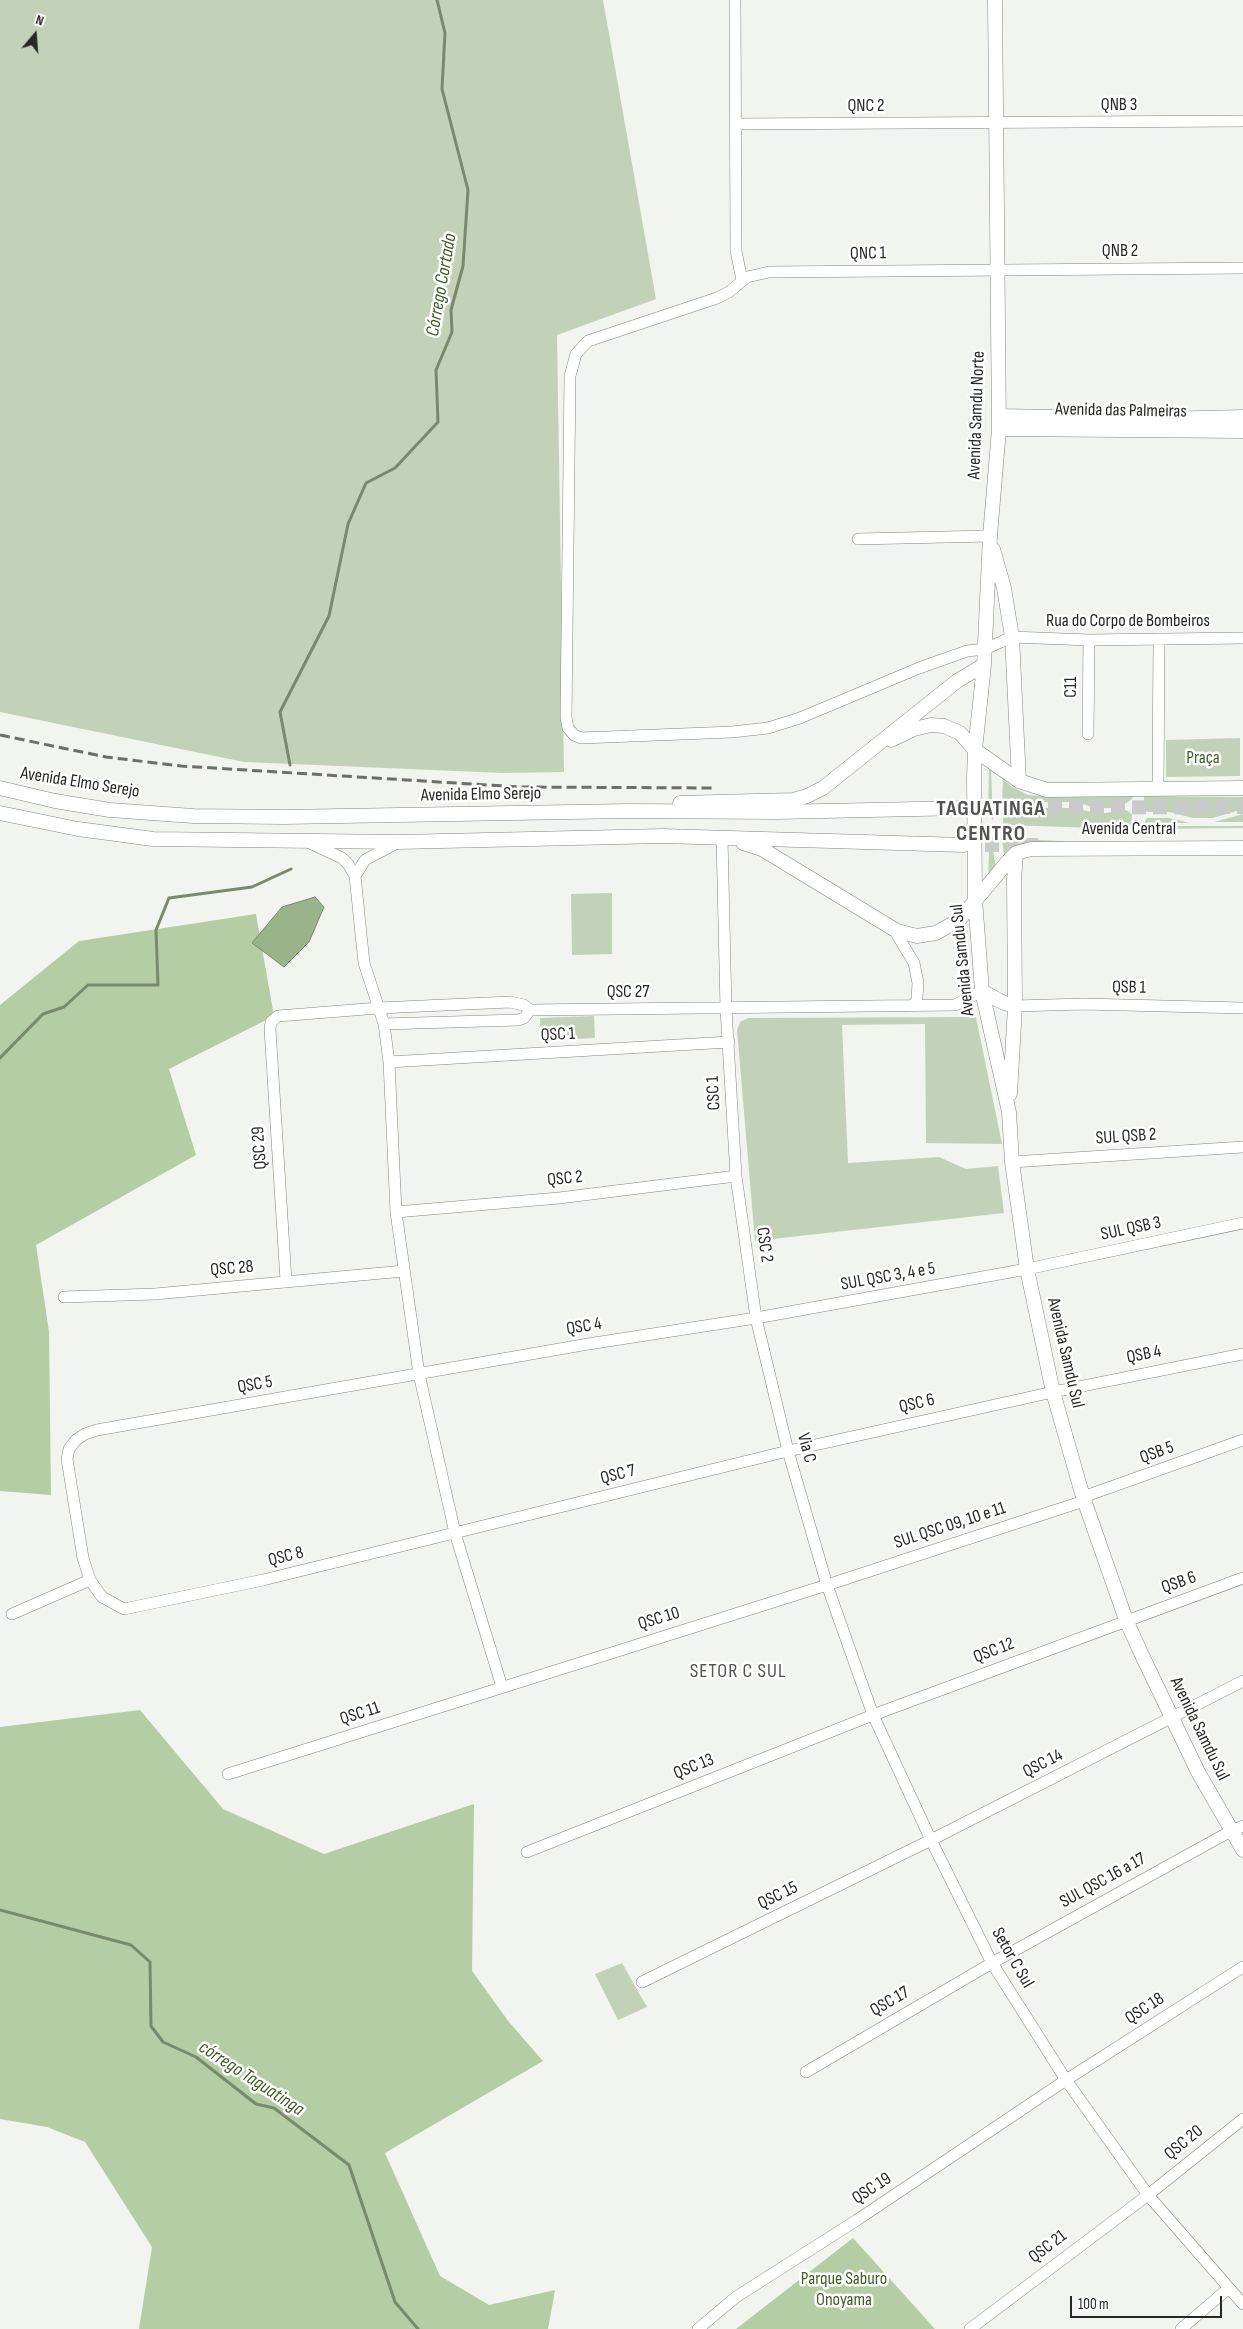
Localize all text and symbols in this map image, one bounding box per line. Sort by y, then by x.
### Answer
north arrow [10,10,60,60]
text: N [34,11,46,29]
street label: QNB 3 [1101,94,1137,116]
street label: QNC 2 [847,95,885,117]
water label: Córrego Cortado [422,232,462,338]
street label: QNB 2 [1102,240,1138,262]
street label: QNC 1 [850,243,886,265]
street label: Avenida Samdu Norte [964,350,990,480]
street label: Avenida das Palmeiras [1055,399,1187,423]
street label: Rua do Corpo de Bombeiros [1046,610,1210,632]
street label: C11 [1060,676,1082,698]
park label: Praça [1186,747,1220,769]
street label: Avenida Elmo Serejo [19,763,141,803]
street label: Avenida Elmo Serejo [421,783,541,807]
district label: TAGUATINGA CENTRO [935,796,1047,848]
street label: Avenida Central [1082,818,1176,840]
street label: Avenida Samdu Sul [946,903,980,1017]
street label: QSB 1 [1112,977,1146,999]
street label: QSC 27 [607,981,649,1003]
street label: QSC 1 [540,1023,576,1047]
street label: CSC 1 [702,1075,726,1111]
street label: SUL QSB 2 [1095,1124,1157,1150]
street label: QSC 29 [248,1126,272,1170]
street label: QSC 2 [546,1166,584,1192]
street label: SUL QSB 3 [1099,1212,1163,1246]
street label: CSC 2 [751,1226,777,1264]
street label: QSC 28 [209,1256,255,1282]
street label: SUL QSC 3, 4 e 5 [839,1258,937,1296]
street label: Avenida Samdu Sul [1042,1296,1088,1410]
street label: QSC 4 [565,1314,603,1340]
street label: QSB 4 [1125,1341,1163,1369]
street label: QSC 5 [236,1371,274,1399]
street label: QSC 6 [897,1389,937,1419]
street label: Via C [792,1431,820,1465]
street label: QSB 5 [1137,1437,1177,1469]
street label: QSC 7 [598,1460,638,1490]
street label: SUL QSC 09, 10 e 11 [892,1498,1008,1554]
street label: QSC 8 [266,1542,306,1572]
street label: QSB 6 [1159,1567,1199,1599]
street label: QSC 10 [636,1602,682,1636]
street label: QSC 12 [971,1633,1017,1669]
district label: SETOR C SUL [688,1660,788,1684]
street label: Avenida Samdu Sul [1165,1674,1233,1784]
street label: QSC 11 [337,1697,383,1731]
street label: QSC 14 [1019,1745,1067,1783]
street label: QSC 13 [671,1749,717,1785]
street label: SUL QSC 16 a 17 [1056,1849,1150,1913]
street label: QSC 15 [755,1877,801,1915]
street label: Setor C Sul [986,1924,1038,1992]
street label: QSC 17 [867,1982,913,2022]
street label: QSC 18 [1121,1988,1169,2030]
water label: córrego Taguatinga [194,2036,308,2122]
street label: QSC 20 [1160,2121,1208,2165]
street label: QSC 19 [848,2168,896,2210]
street label: QSC 21 [1025,2226,1071,2268]
park label: Parque Saburo Onoyama [801,2268,887,2310]
scale bar [1073,2286,1226,2318]
text: 100 m [1078,2295,1109,2314]

